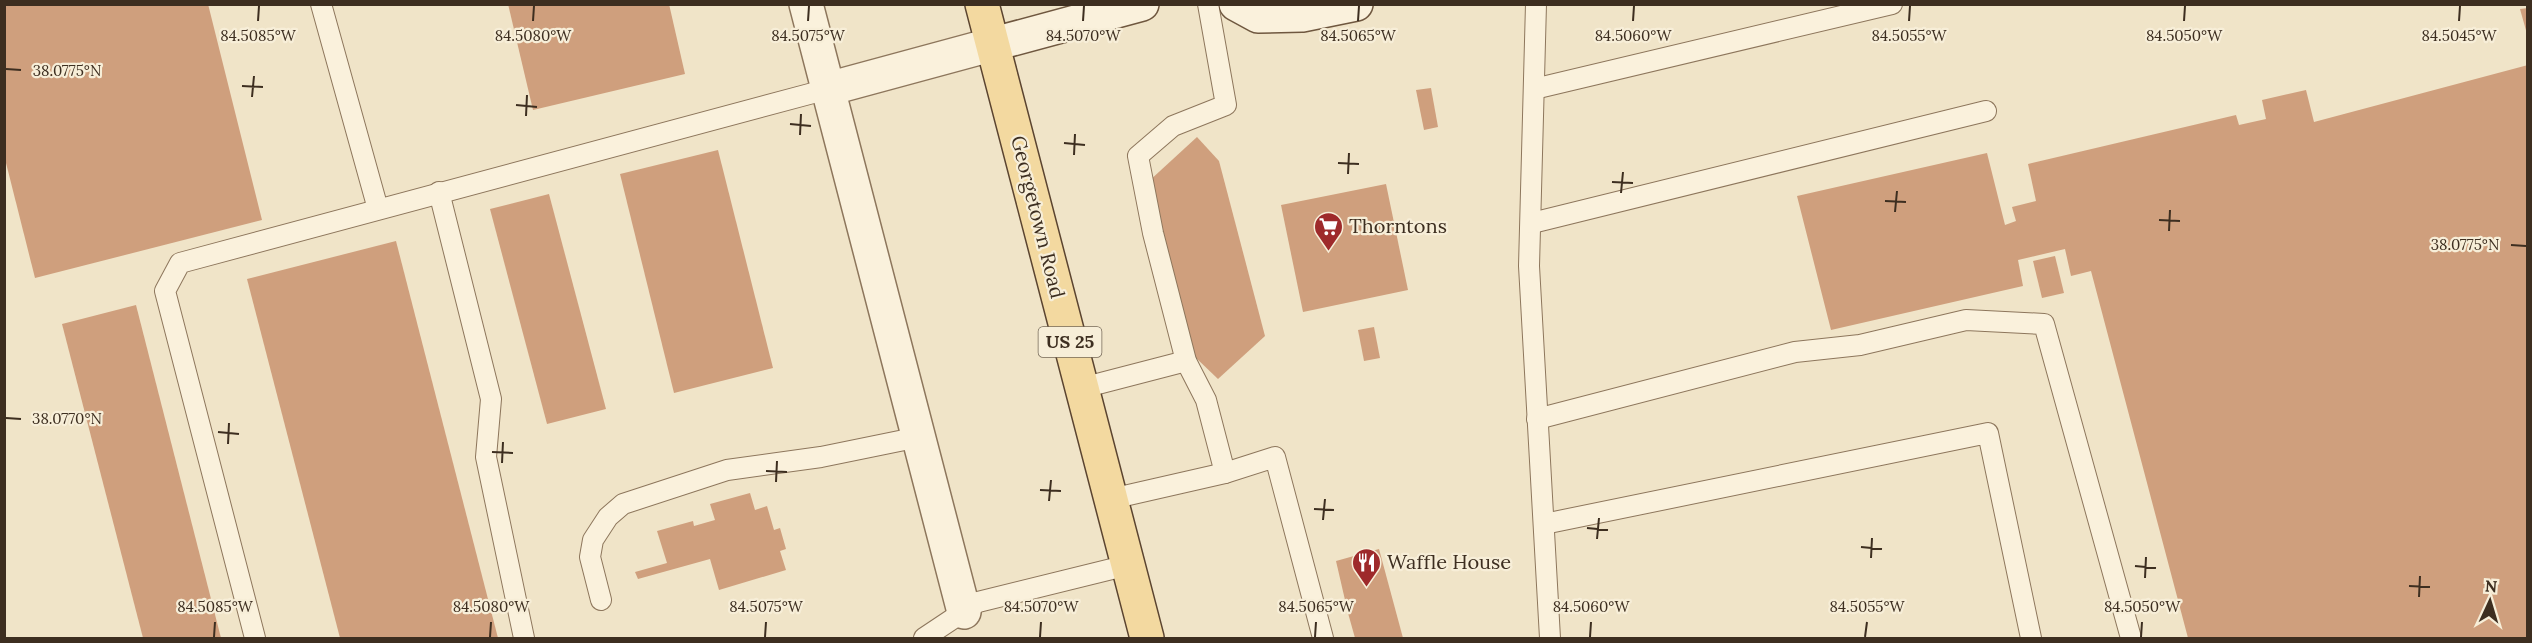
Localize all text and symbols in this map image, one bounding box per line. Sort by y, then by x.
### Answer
text: 84.5085°W [220,26,297,45]
text: 84.5080°W [495,26,572,45]
text: 84.5075°W [771,26,846,45]
text: 84.5070°W [1046,26,1121,45]
text: 84.5065°W [1320,26,1397,45]
text: 84.5060°W [1595,26,1672,45]
text: 84.5055°W [1871,26,1948,45]
text: 84.5050°W [2146,26,2223,45]
text: 84.5045°W [2421,26,2498,45]
text: 38.0775°N [33,61,101,80]
street label: Georgetown Road [1006,133,1071,301]
supermarket icon: Thorntons [1312,210,1344,252]
place label: Thorntons [1349,213,1447,238]
text: 38.0775°N [2431,235,2499,254]
road number: US 25 [1038,327,1102,357]
text: 38.0770°N [32,409,102,428]
restaurant icon: Waffle House [1350,546,1382,588]
place label: Waffle House [1387,549,1511,574]
north arrow [2460,571,2520,631]
text: N [2484,576,2498,596]
text: 84.5085°W [177,597,254,616]
text: 84.5080°W [453,597,530,616]
text: 84.5075°W [729,597,804,616]
text: 84.5070°W [1004,597,1079,616]
text: 84.5065°W [1278,597,1355,616]
text: 84.5060°W [1553,597,1630,616]
text: 84.5055°W [1829,597,1906,616]
text: 84.5050°W [2104,597,2181,616]

